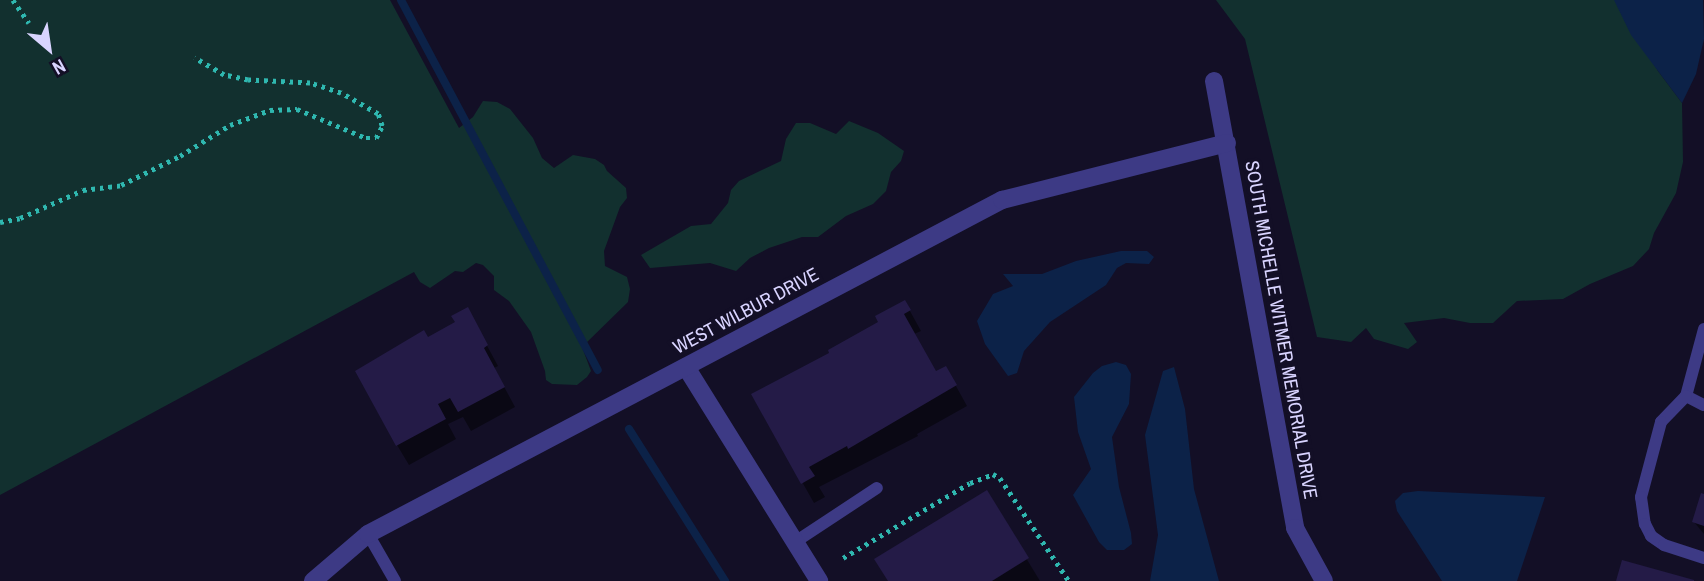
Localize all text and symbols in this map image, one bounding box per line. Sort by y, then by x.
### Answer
north arrow [14,14,84,84]
text: N [48,53,70,81]
street label: SOUTH MICHELLE WITMER MEMORIAL DRIVE [1240,159,1322,501]
street label: WEST WILBUR DRIVE [669,263,823,359]

